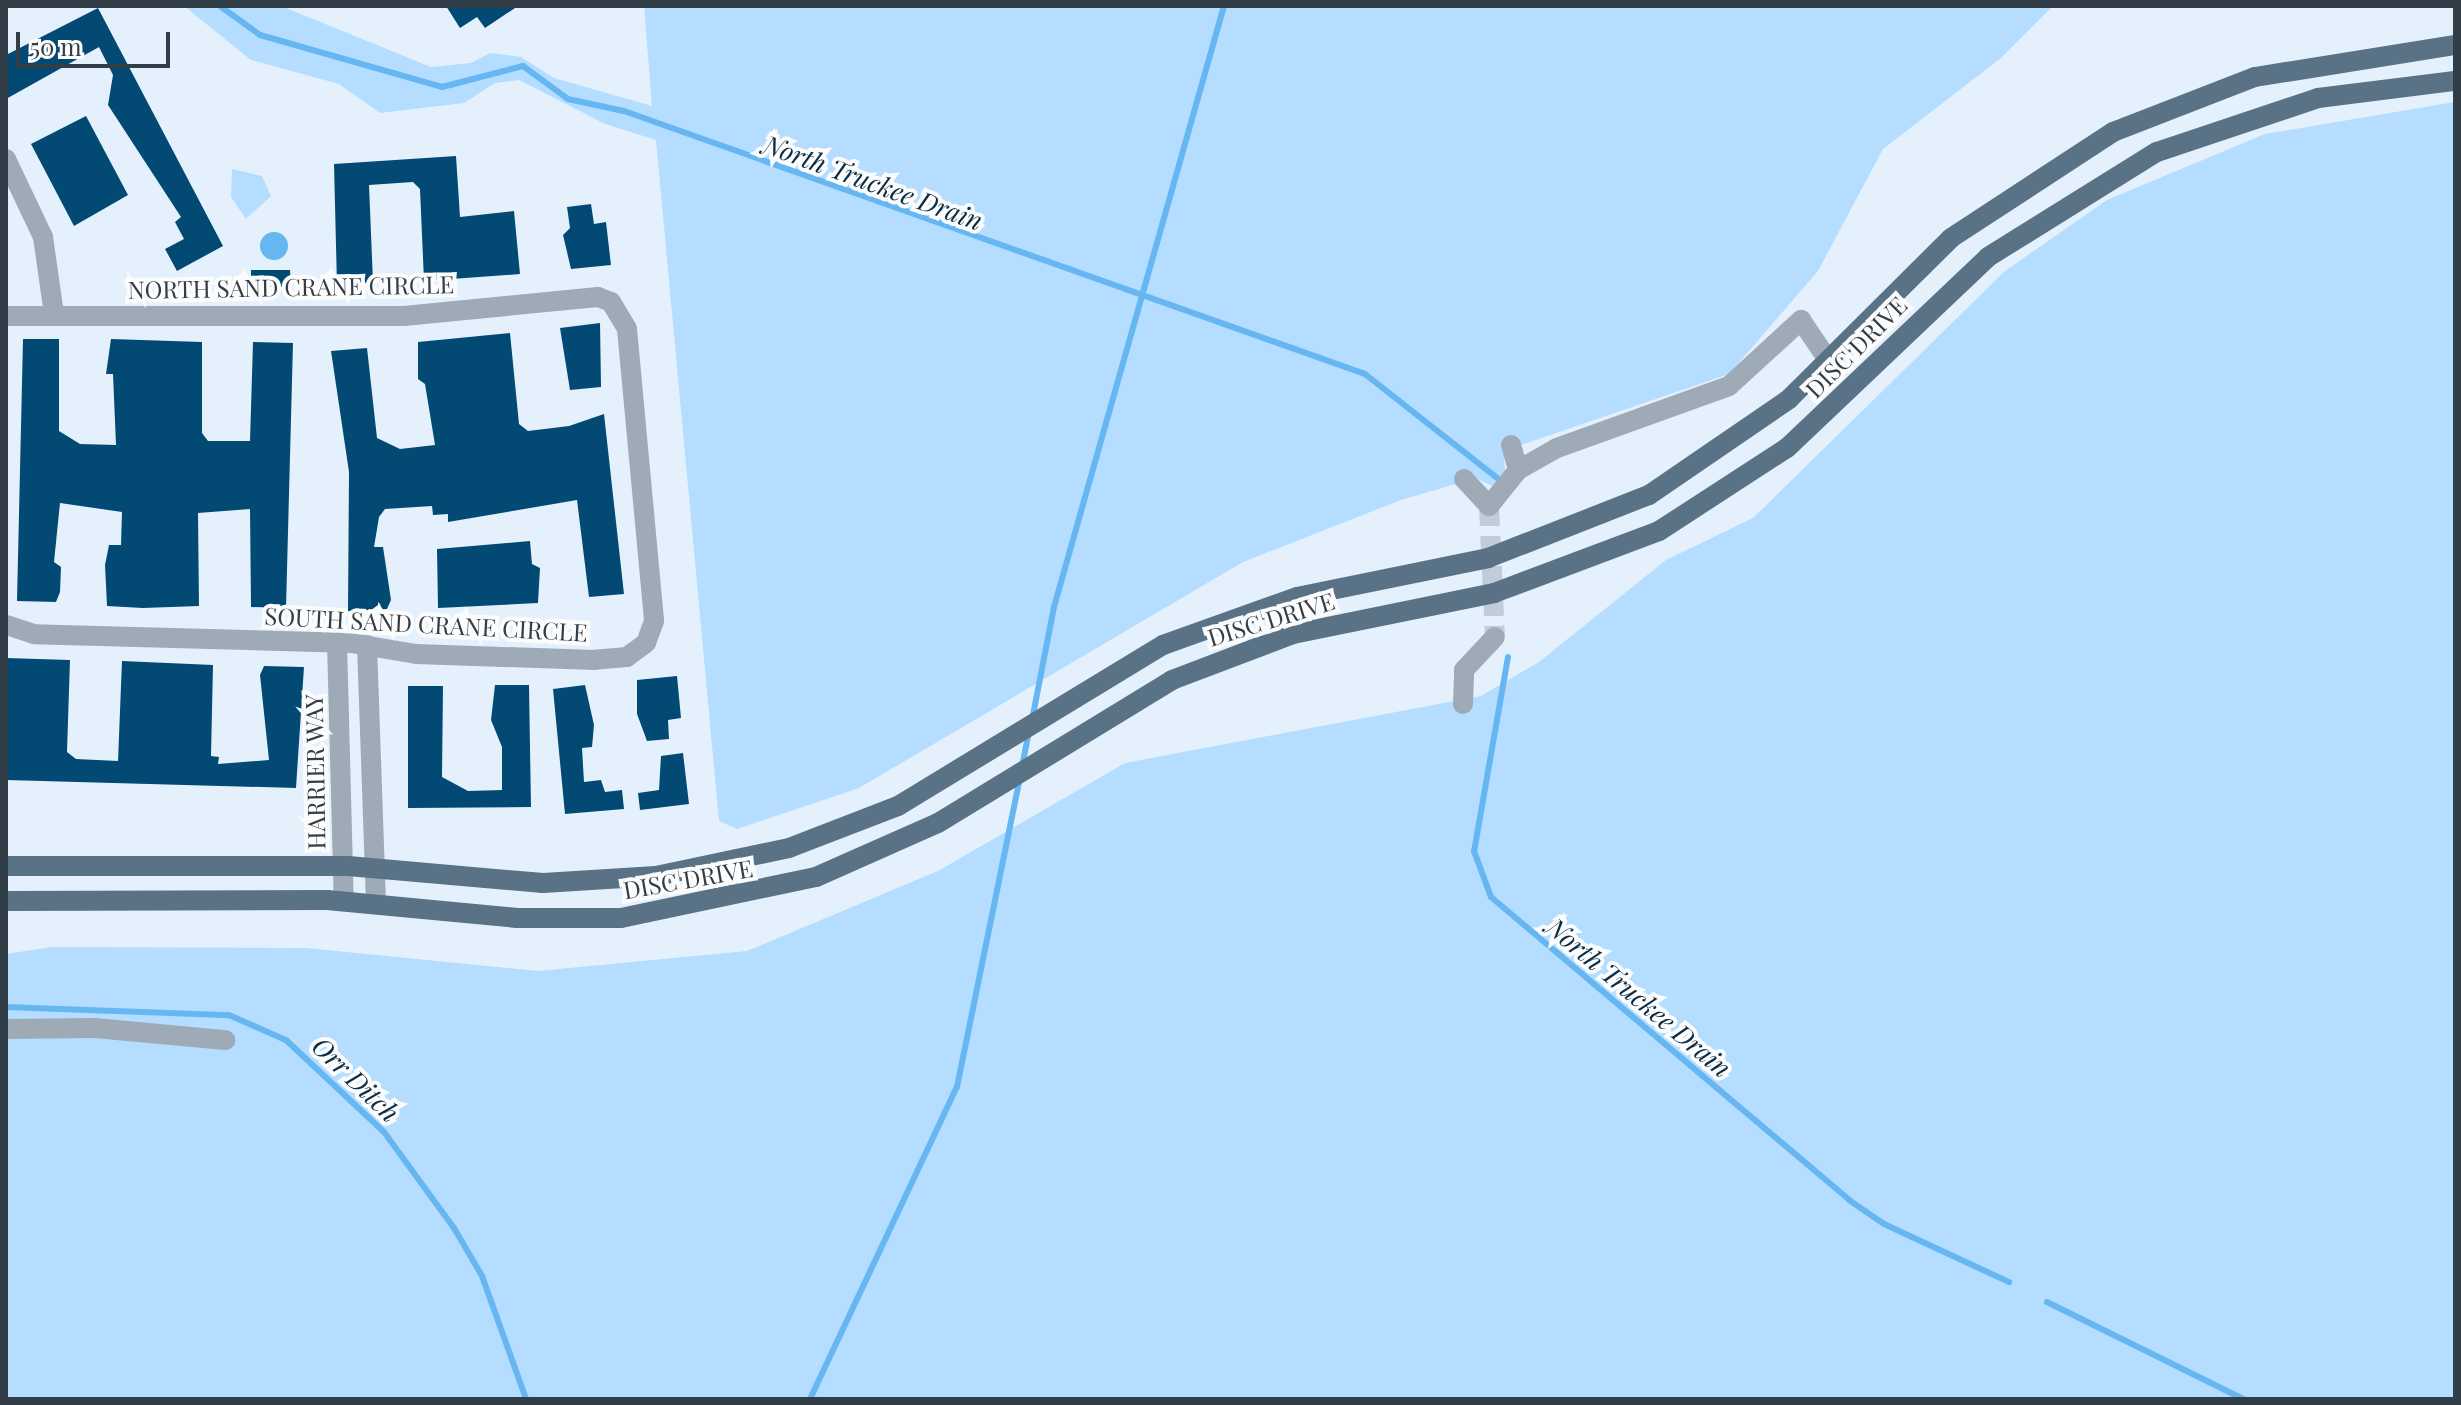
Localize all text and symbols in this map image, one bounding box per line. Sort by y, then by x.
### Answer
scale bar [20,16,174,66]
text: 50 m [30,30,82,62]
water label: North Truckee Drain [759,128,987,236]
street label: NORTH SAND CRANE CIRCLE [128,270,454,304]
street label: DISC DRIVE [1799,290,1913,404]
street label: DISC DRIVE [1204,586,1338,652]
street label: SOUTH SAND CRANE CIRCLE [264,601,588,647]
street label: HARRIER WAY [299,693,331,851]
street label: DISC DRIVE [621,853,755,905]
water label: North Truckee Drain [1540,911,1738,1083]
water label: Orr Ditch [306,1030,406,1128]

